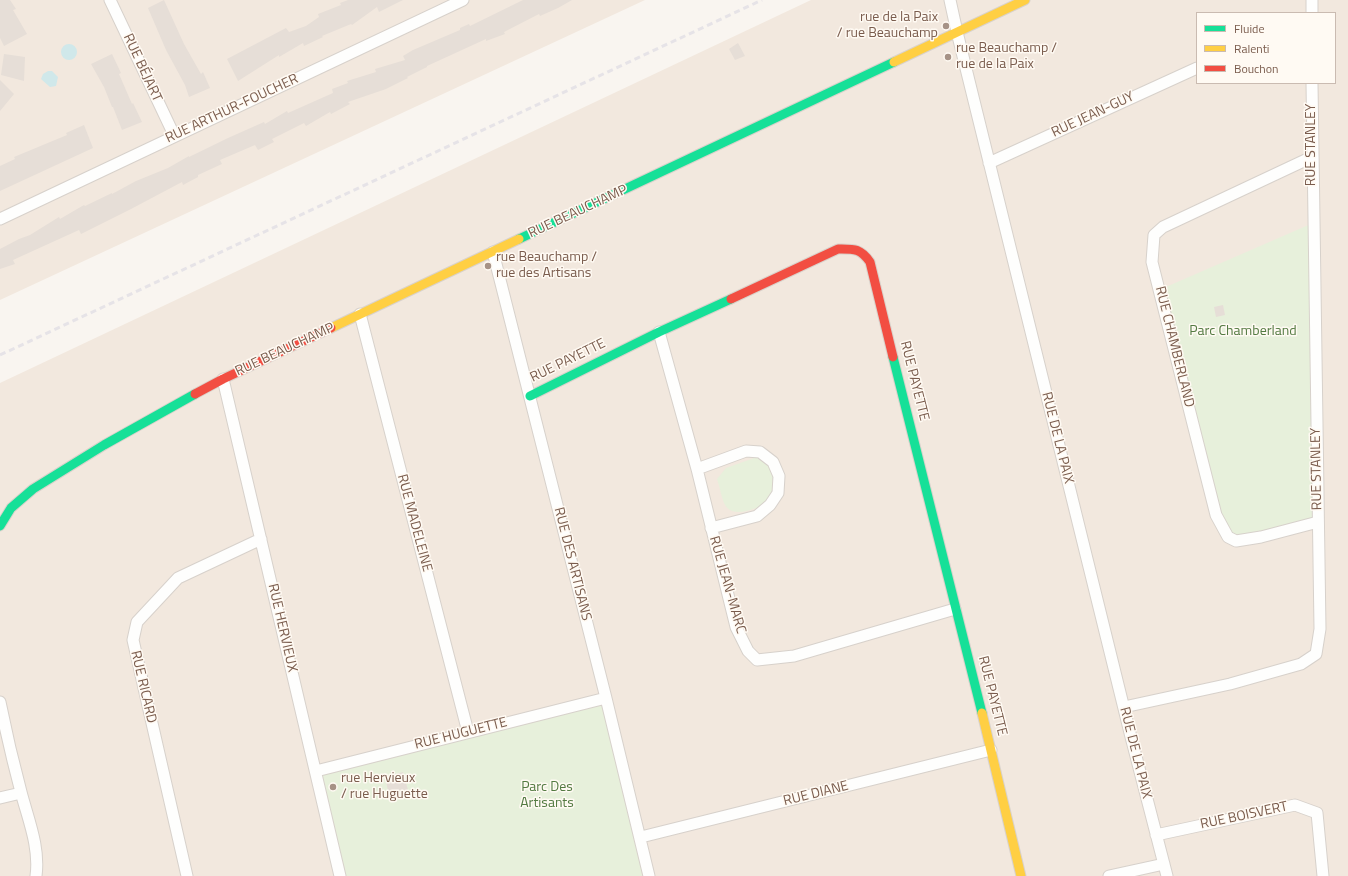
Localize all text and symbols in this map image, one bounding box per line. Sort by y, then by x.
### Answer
place label: rue de la Paix / rue Beauchamp [837,10,938,42]
legend [1196,12,1336,84]
text: Fluide [1234,19,1265,38]
marker: rue de la Paix / rue Beauchamp [941,21,951,31]
street label: RUE BÉJART [119,31,165,105]
text: Ralenti [1234,39,1269,58]
place label: rue Beauchamp / rue de la Paix [956,41,1057,74]
marker: rue Beauchamp / rue de la Paix [943,52,953,62]
text: Bouchon [1234,59,1279,78]
street label: RUE ARTHUR-FOUCHER [163,71,301,147]
street label: RUE JEAN-GUY [1049,89,1137,141]
street label: RUE STANLEY [1304,104,1320,186]
street label: RUE BEAUCHAMP [526,182,630,242]
place label: rue Beauchamp / rue des Artisans [496,250,597,282]
marker: rue Beauchamp / rue des Artisans [483,261,493,271]
street label: RUE CHAMBERLAND [1151,285,1197,409]
street label: RUE BEAUCHAMP [233,320,337,380]
park label: Parc Chamberland [1189,324,1297,340]
street label: RUE PAYETTE [528,336,608,386]
street label: RUE PAYETTE [896,339,932,423]
street label: RUE DE LA PAIX [1037,390,1077,486]
street label: RUE STANLEY [1308,428,1326,510]
street label: RUE MADELEINE [393,472,435,574]
street label: RUE DES ARTISANS [550,506,594,622]
street label: RUE JEAN-MARC [705,534,749,636]
street label: RUE HERVIEUX [264,582,300,674]
street label: RUE RICARD [126,649,160,725]
street label: RUE PAYETTE [974,654,1010,738]
street label: RUE DE LA PAIX [1115,705,1155,801]
street label: RUE HUGUETTE [413,714,509,754]
place label: rue Hervieux / rue Huguette [341,771,428,804]
street label: RUE DIANE [782,778,850,810]
park label: Parc Des Artisants [520,780,574,812]
marker: rue Hervieux / rue Huguette [328,782,338,792]
street label: RUE BOISVERT [1199,799,1289,833]

